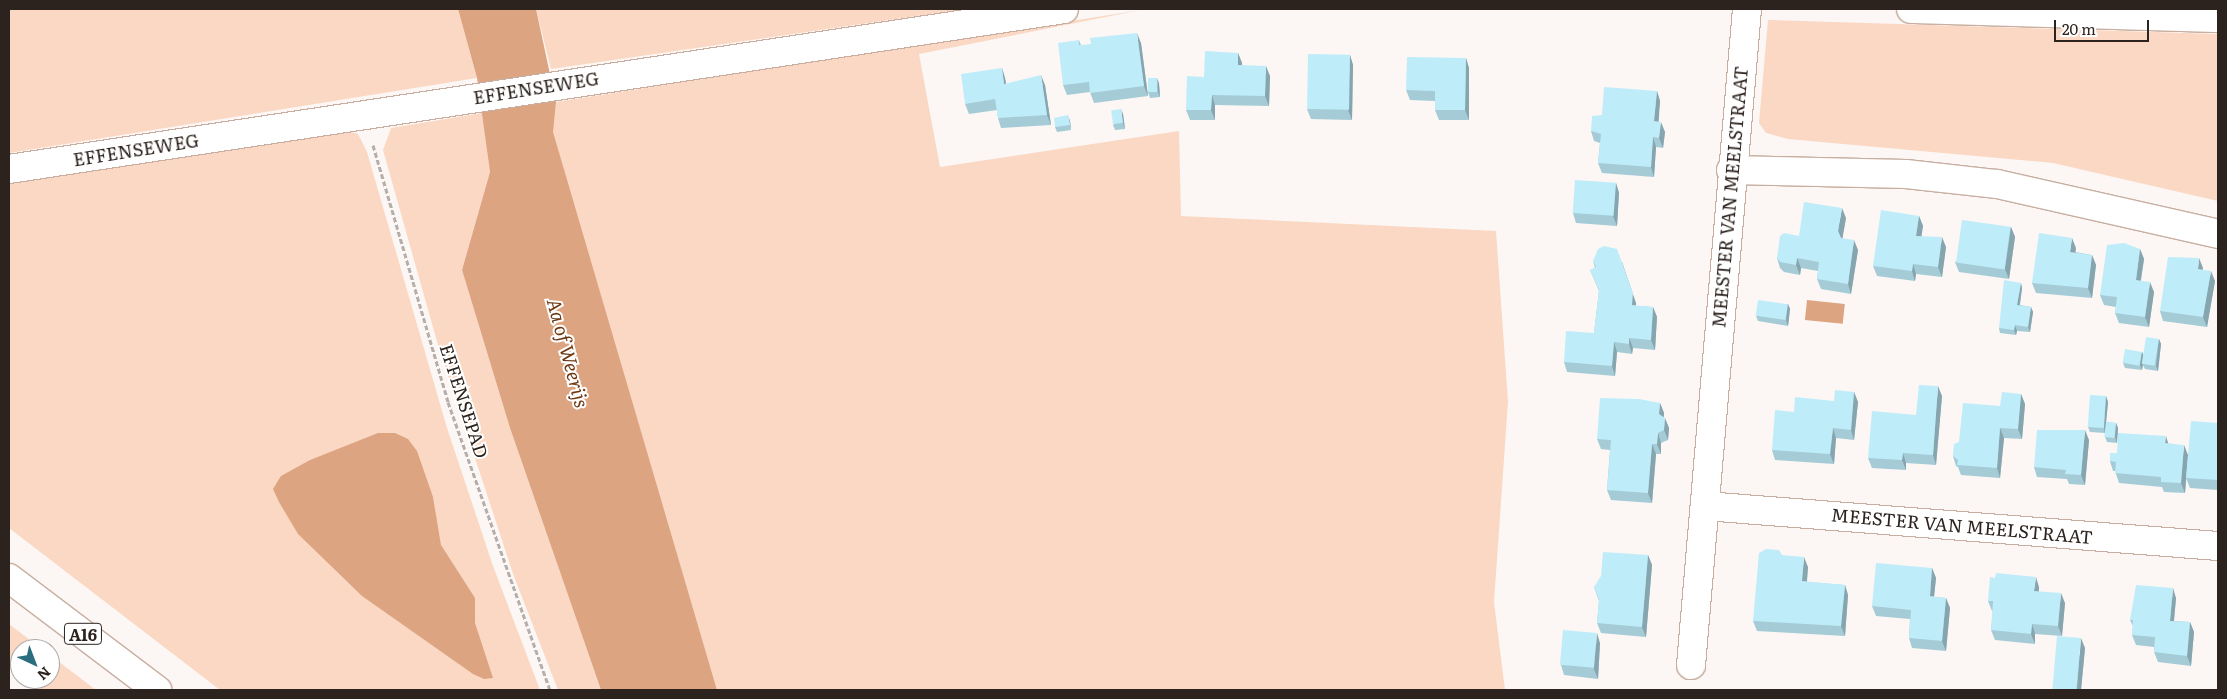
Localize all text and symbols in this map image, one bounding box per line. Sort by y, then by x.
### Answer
scale bar [2057,10,2152,42]
text: 20 m [2062,17,2096,40]
street label: MEESTER VAN MEELSTRAAT [1708,65,1752,329]
street label: EFFENSEWEG [472,67,600,109]
street label: EFFENSEWEG [72,129,200,171]
water label: Aa of Weerijs [542,296,594,410]
street label: EFFENSEPAD [435,341,493,461]
street label: MEESTER VAN MEELSTRAAT [1830,504,2094,548]
road number: A16 [63,620,103,648]
north arrow [10,639,60,689]
text: N [33,663,56,686]

